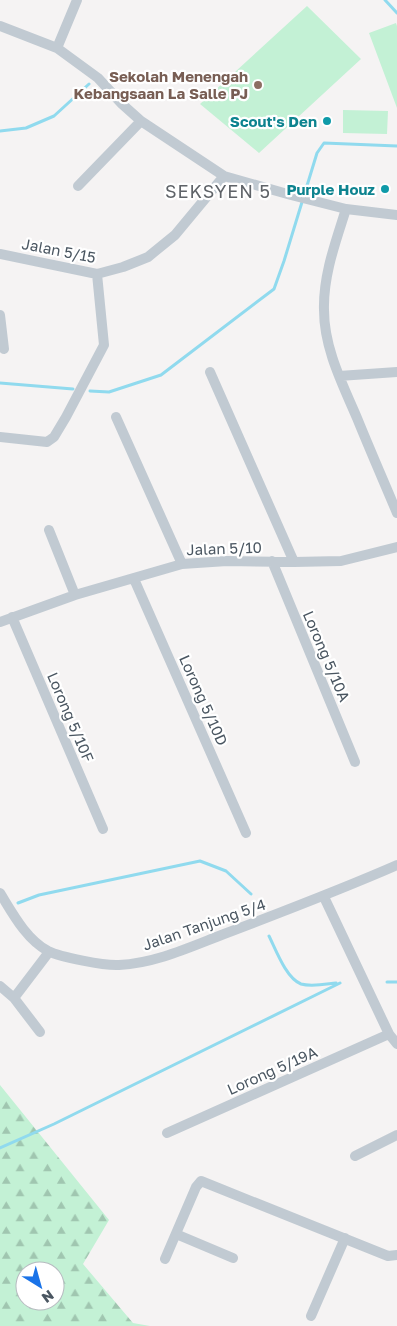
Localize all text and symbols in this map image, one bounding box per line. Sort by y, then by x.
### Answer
place label: Sekolah Menengah Kebangsaan La Salle PJ [74,67,248,102]
marker: Sekolah Menengah Kebangsaan La Salle PJ [252,79,264,91]
place label: Scout's Den [230,112,317,130]
marker: Scout's Den [321,115,333,127]
district label: SEKSYEN 5 [165,180,271,202]
place label: Purple Houz [286,180,375,198]
marker: Purple Houz [379,183,391,195]
street label: Jalan 5/15 [21,234,97,266]
street label: Jalan 5/10 [186,538,262,558]
street label: Lorong 5/10A [300,608,354,704]
street label: Lorong 5/10D [176,652,232,748]
street label: Lorong 5/10F [44,669,98,765]
street label: Jalan Tanjung 5/4 [140,894,268,954]
street label: Lorong 5/19A [224,1042,320,1098]
north arrow [15,1261,65,1311]
text: N [39,1287,57,1307]

